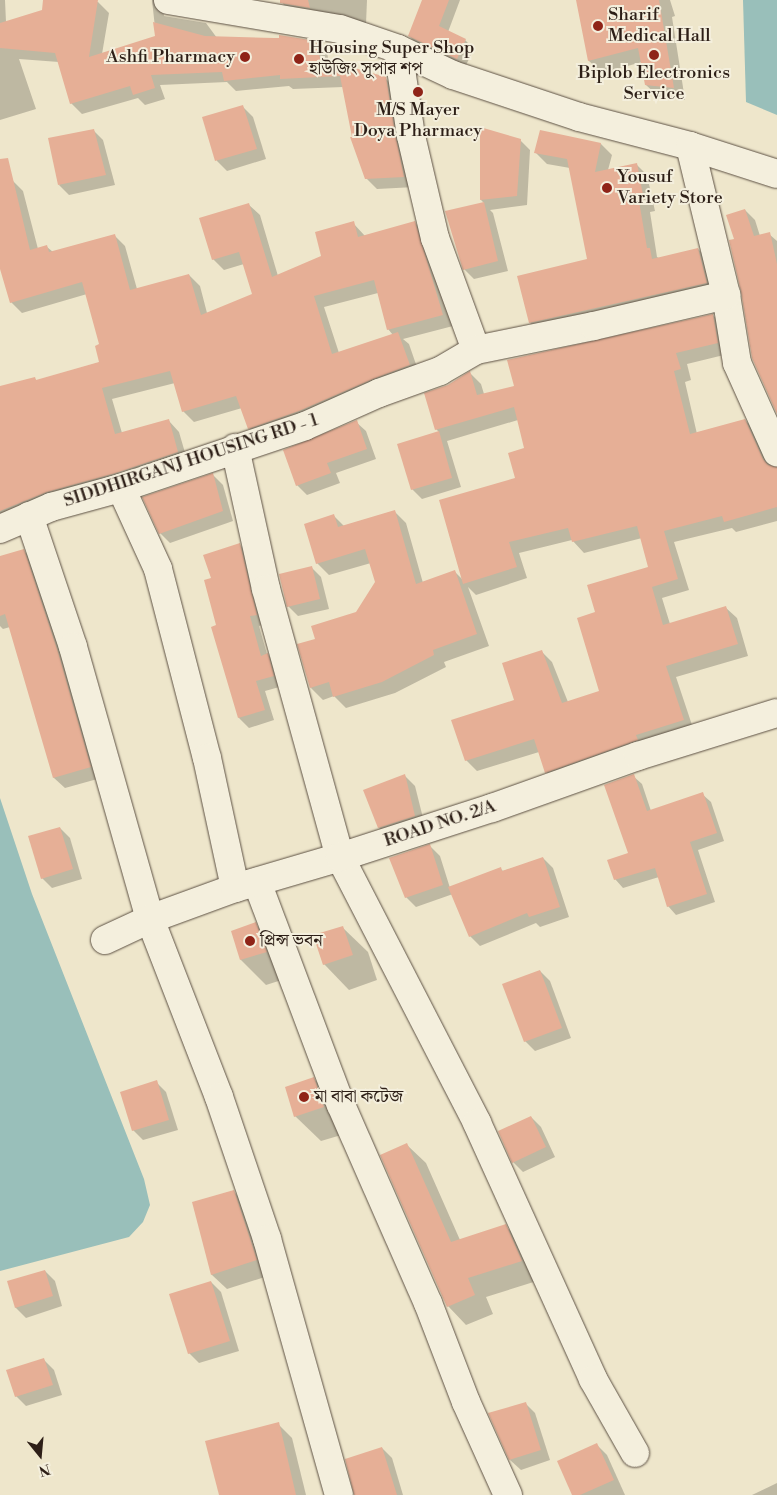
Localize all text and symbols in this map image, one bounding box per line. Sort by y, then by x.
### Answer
place label: Sharif Medical Hall [608,5,711,48]
marker: Sharif Medical Hall [592,20,604,32]
place label: Housing Super Shop হাউজিং সুপার শপ [309,38,475,80]
place label: Ashfi Pharmacy [106,46,235,68]
marker: Biplob Electronics Service [648,49,660,61]
marker: Ashfi Pharmacy [239,51,251,63]
marker: Housing Super Shop হাউজিং সুপার শপ [293,53,305,65]
place label: Biplob Electronics Service [578,63,730,106]
marker: M/S Mayer Doya Pharmacy [412,86,424,98]
place label: M/S Mayer Doya Pharmacy [354,100,482,142]
place label: Yousuf Variety Store [617,167,723,210]
marker: Yousuf Variety Store [601,182,613,194]
street label: SIDDHIRGANJ HOUSING RD - 1 [61,410,321,512]
street label: ROAD NO. 2/A [381,796,499,852]
place label: প্রিন্স ভবন [260,930,323,952]
marker: প্রিন্স ভবন [244,935,256,947]
place label: মা বাবা কটেজ [314,1086,403,1108]
marker: মা বাবা কটেজ [298,1091,310,1103]
north arrow [15,1430,65,1480]
text: N [36,1459,52,1480]

